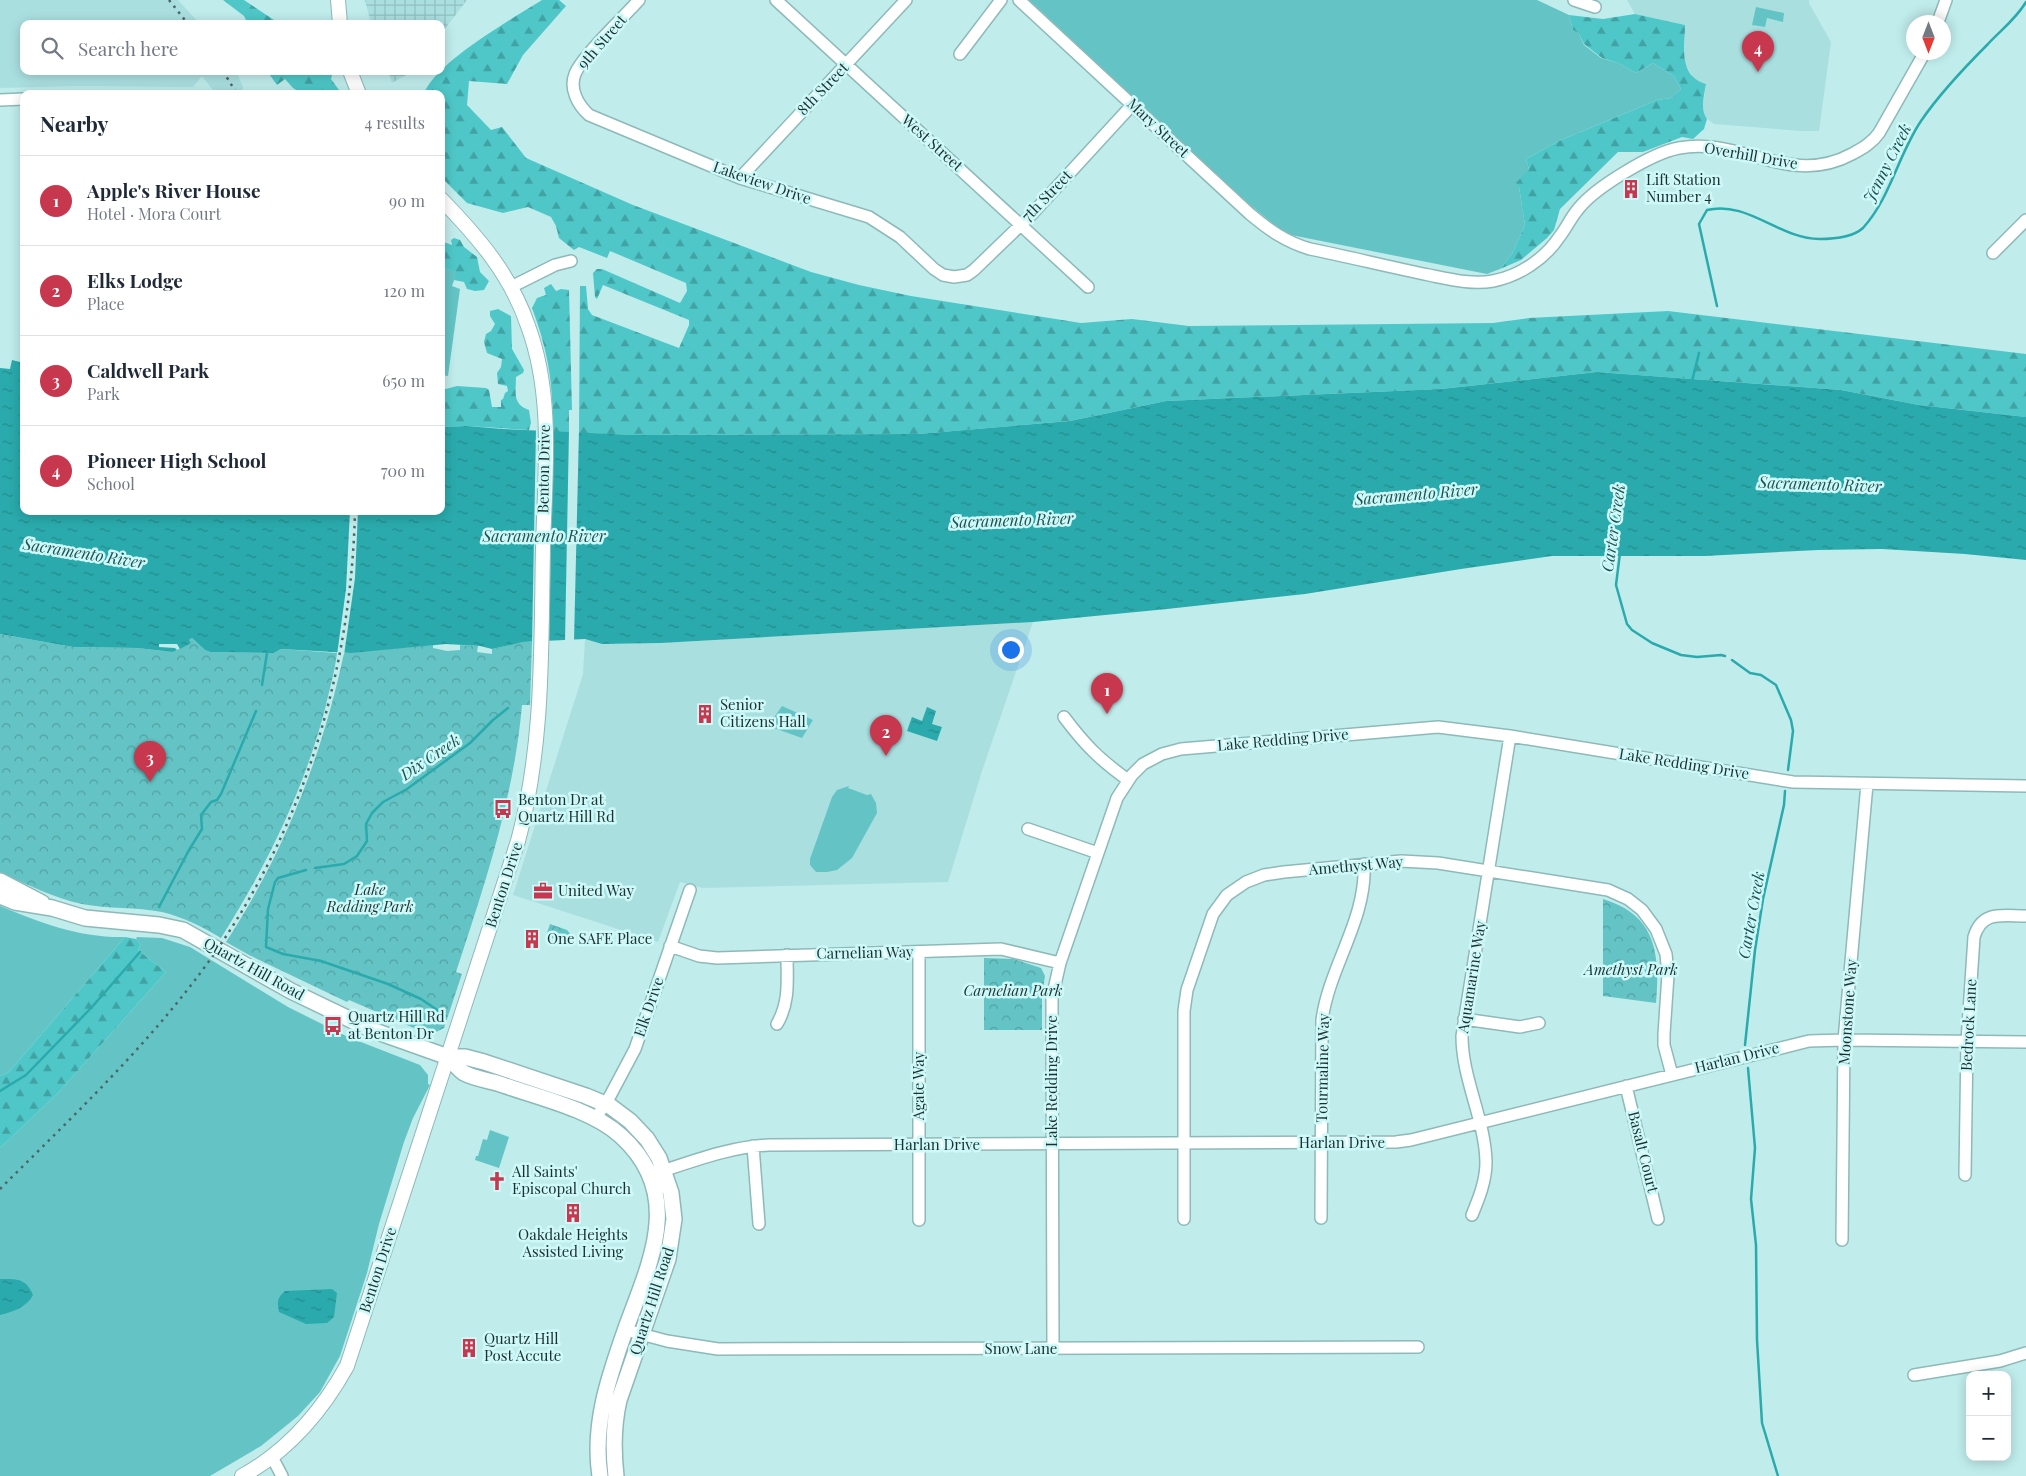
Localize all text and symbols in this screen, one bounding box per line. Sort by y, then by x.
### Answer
street label: 9th Street [572,9,631,73]
north arrow [1906,15,1951,60]
search box [20,20,445,75]
pin: 4 [1742,31,1774,72]
icon: search [38,34,66,62]
text: Search here [78,35,178,61]
street label: 8th Street [792,57,853,119]
street label: Mary Street [1123,93,1195,162]
text: Nearby [40,109,109,137]
street label: West Street [897,109,968,176]
text: 4 results [364,112,425,133]
water label: Jenny Creek [1858,120,1915,206]
street label: Overhill Drive [1703,137,1799,173]
street label: Lakeview Drive [711,156,814,208]
street label: 7th Street [1017,165,1076,225]
place label: Lift Station Number 4 [1646,169,1721,206]
text: Apple's River House [87,177,261,203]
building icon: Lift Station Number 4 [1620,178,1642,200]
text: 1 [53,190,59,211]
text: 90 m [389,190,425,211]
text: Hotel · Mora Court [87,203,221,224]
text: Elks Lodge [87,267,183,293]
text: 2 [52,280,60,301]
text: 120 m [384,280,425,301]
text: Place [87,293,125,314]
text: Caldwell Park [87,357,209,383]
text: 3 [52,370,60,391]
text: 650 m [382,370,425,391]
text: Park [87,383,120,404]
street label: Benton Drive [532,424,554,514]
text: Pioneer High School [87,447,266,473]
text: 4 [52,460,60,481]
text: 700 m [381,460,425,481]
water label: Sacramento River [1757,471,1883,496]
text: School [87,473,135,494]
water label: Sacramento River [1353,478,1479,509]
water label: Carter Creek [1596,483,1629,573]
water label: Sacramento River [949,507,1075,532]
water label: Sacramento River [482,525,607,546]
water label: Sacramento River [21,532,148,573]
your location [998,637,1024,663]
pin: 1 [1091,673,1123,714]
place label: Senior Citizens Hall [720,694,806,731]
building icon: Senior Citizens Hall [694,703,716,725]
pin: 2 [870,715,902,756]
street label: Lake Redding Drive [1216,723,1349,755]
water label: Dix Creek [395,729,464,785]
pin: 3 [134,741,166,782]
street label: Lake Redding Drive [1618,743,1751,783]
place label: Benton Dr at Quartz Hill Rd [518,789,615,826]
bus stop icon: Benton Dr at Quartz Hill Rd [492,798,514,820]
street label: Benton Drive [480,839,526,930]
street label: Amethyst Way [1307,851,1404,879]
water label: Carter Creek [1733,870,1769,960]
park label: Lake Redding Park [325,879,414,916]
office icon: United Way [532,880,554,902]
place label: United Way [558,880,634,900]
street label: Aquamarine Way [1452,919,1490,1035]
building icon: One SAFE Place [521,928,543,950]
place label: One SAFE Place [547,928,652,948]
street label: Quartz Hill Road [201,932,309,1004]
street label: Carnelian Way [816,941,914,963]
street label: Moonstone Way [1833,958,1861,1065]
park label: Amethyst Park [1582,959,1678,979]
street label: Elk Drive [629,974,668,1039]
street label: Bedrock Lane [1956,978,1980,1072]
park label: Carnelian Park [963,980,1063,1000]
place label: Quartz Hill Rd at Benton Dr [348,1006,445,1043]
street label: Tourmaline Way [1311,1013,1333,1123]
bus stop icon: Quartz Hill Rd at Benton Dr [322,1015,344,1037]
street label: Lake Redding Drive [1041,1015,1061,1147]
street label: Harlan Drive [1692,1037,1781,1077]
street label: Agate Way [908,1051,928,1121]
street label: Basalt Court [1624,1109,1664,1195]
street label: Harlan Drive [1299,1132,1385,1152]
street label: Harlan Drive [894,1134,980,1154]
place label: All Saints' Episcopal Church [511,1161,631,1198]
church icon: All Saints' Episcopal Church [486,1170,508,1192]
building icon: Oakdale Heights Assisted Living [562,1202,584,1224]
street label: Benton Drive [354,1224,400,1315]
place label: Oakdale Heights Assisted Living [518,1224,628,1261]
street label: Quartz Hill Road [624,1244,678,1357]
place label: Quartz Hill Post Accute [484,1328,561,1365]
building icon: Quartz Hill Post Accute [458,1337,480,1359]
street label: Snow Lane [985,1338,1057,1358]
map controls [1966,1371,2011,1461]
button: + [1966,1371,2011,1416]
button: − [1966,1416,2011,1461]

